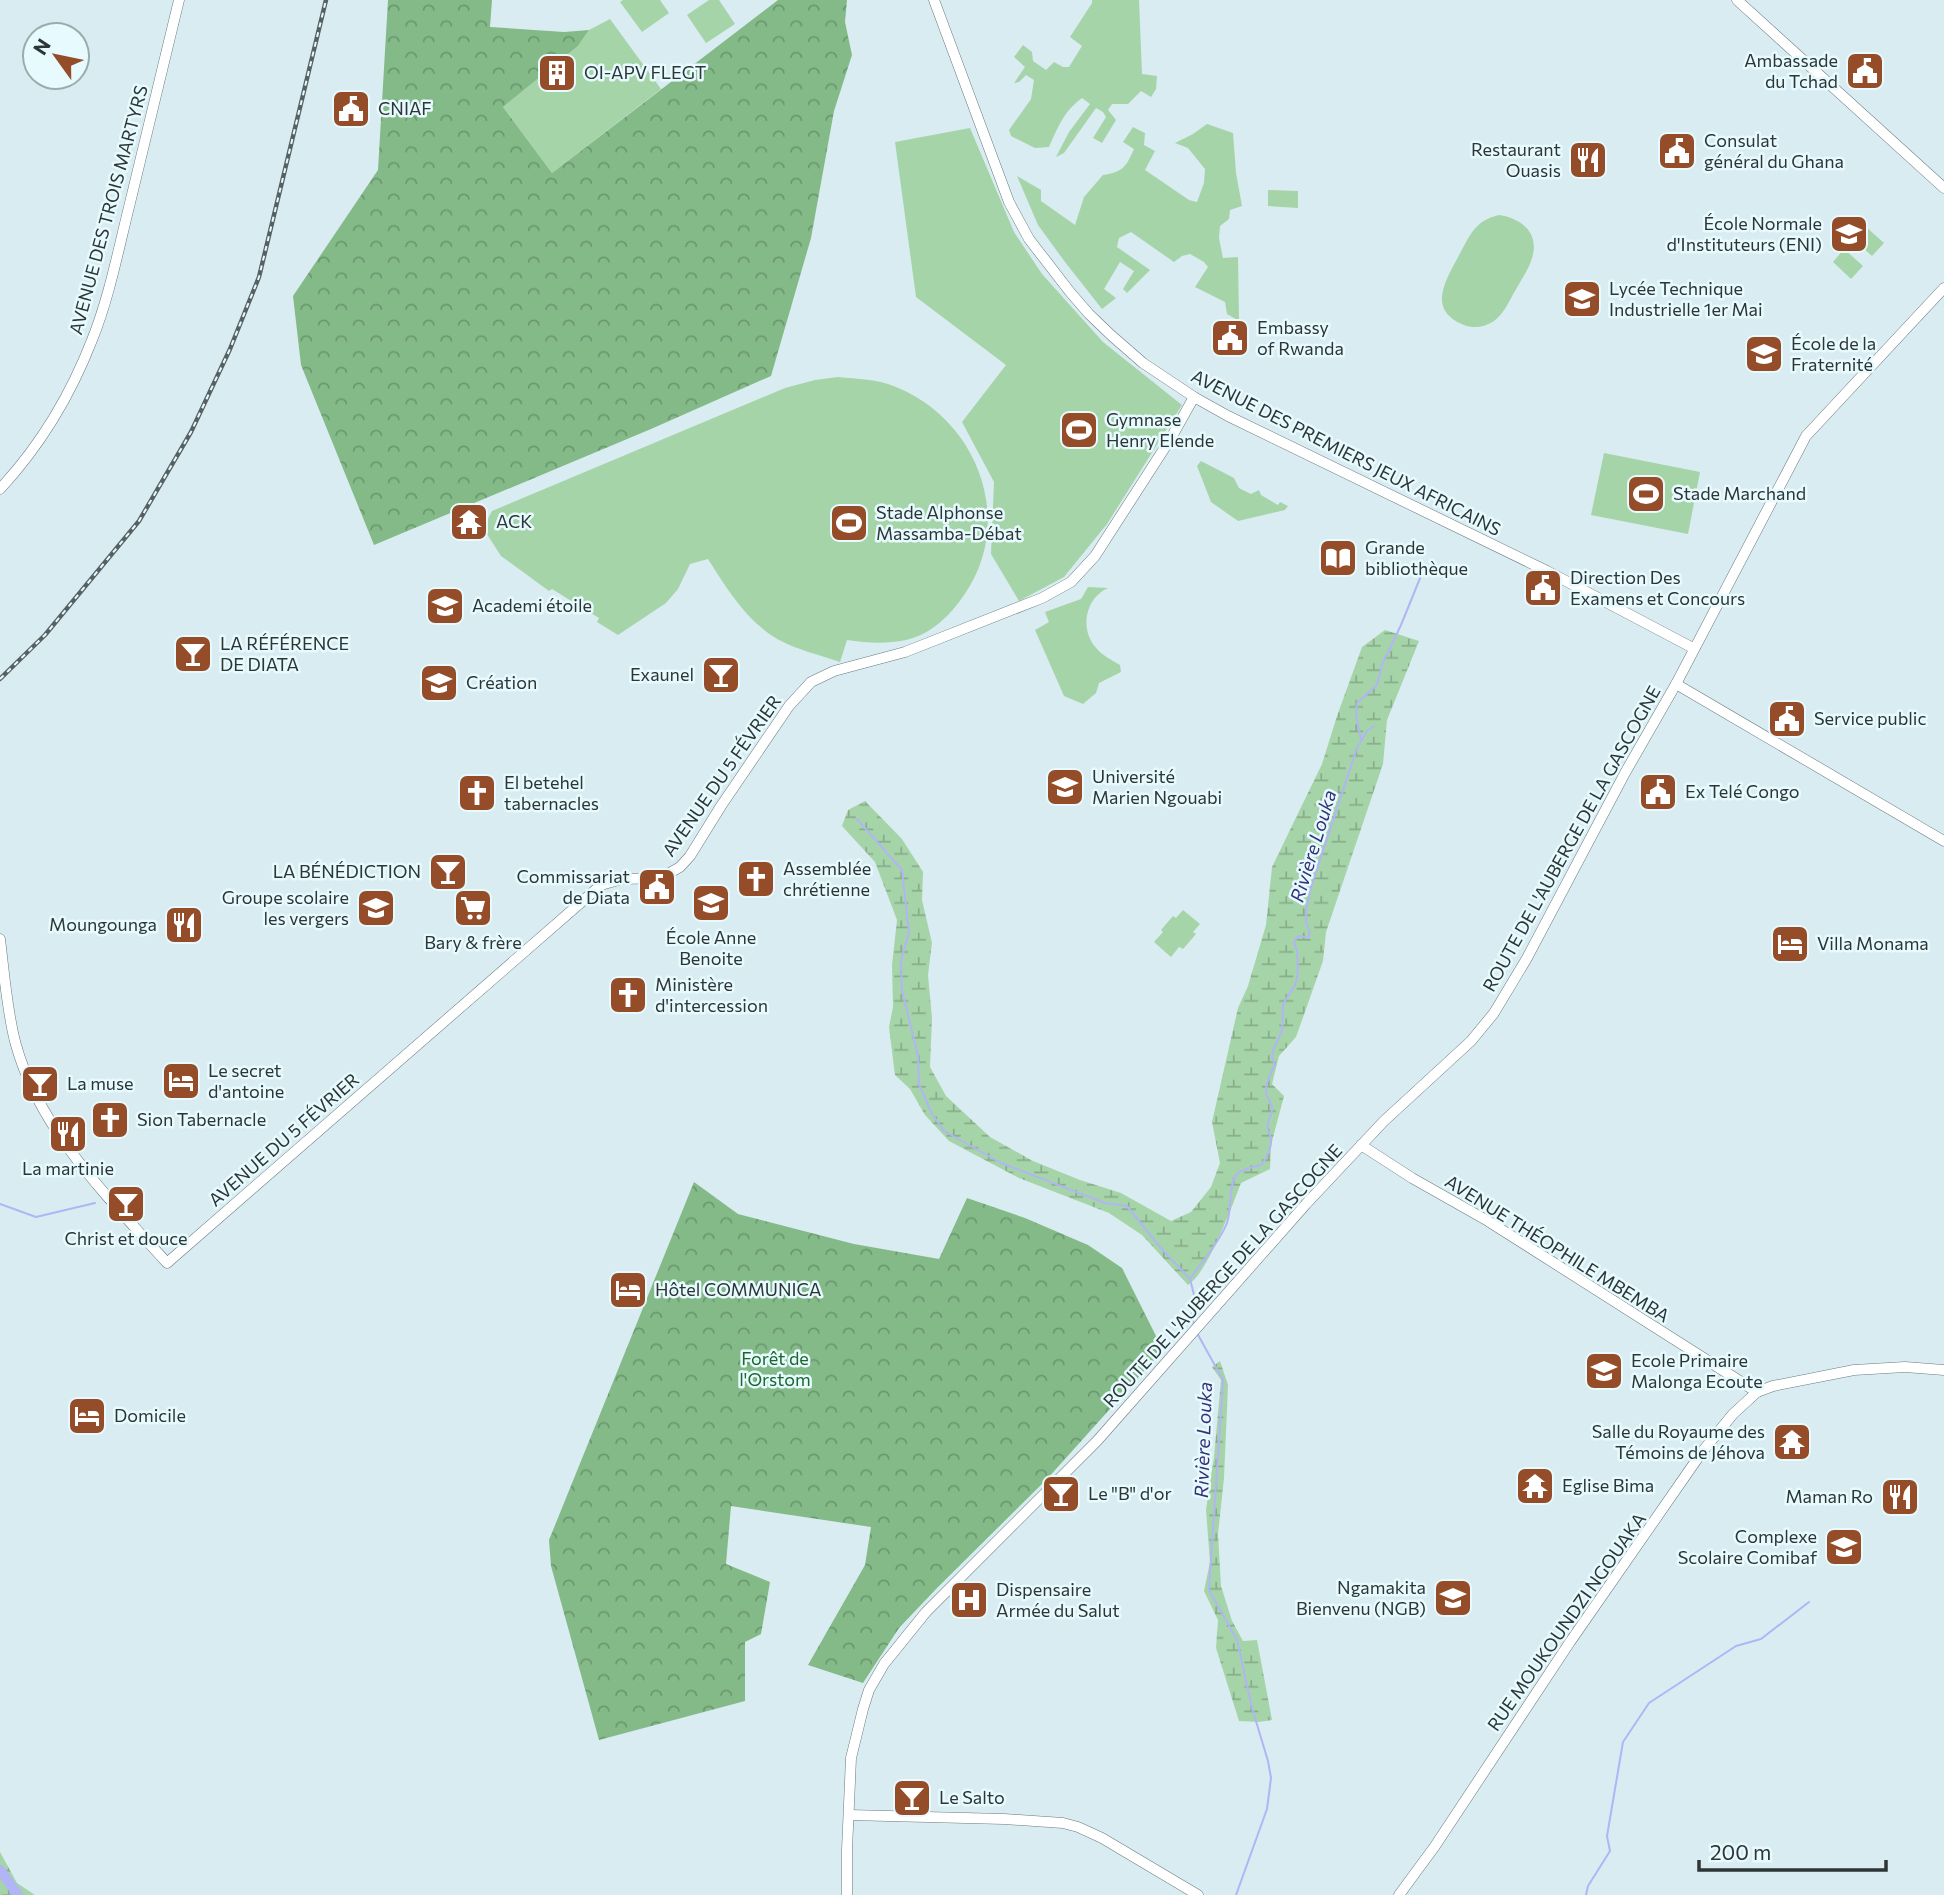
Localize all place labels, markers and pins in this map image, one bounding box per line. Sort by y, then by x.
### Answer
place label: Ambassade du Tchad [1744,49,1838,92]
public building icon: Ambassade du Tchad [1844,50,1886,92]
building icon: OI-APV FLEGT [536,52,578,94]
place label: OI-APV FLEGT [584,61,706,83]
public building icon: CNIAF [330,88,372,130]
place label: CNIAF [378,97,432,119]
place label: Consulat général du Ghana [1704,129,1844,172]
public building icon: Consulat général du Ghana [1656,130,1698,172]
place label: Restaurant Ouasis [1471,138,1561,181]
restaurant icon: Restaurant Ouasis [1567,139,1609,181]
place label: École Normale d'Instituteurs (ENI) [1667,212,1822,255]
school or university icon: École Normale d'Instituteurs (ENI) [1828,213,1870,255]
place label: Lycée Technique Industrielle 1er Mai [1609,277,1763,320]
school or university icon: Lycée Technique Industrielle 1er Mai [1561,278,1603,320]
place label: Embassy of Rwanda [1257,316,1344,359]
public building icon: Embassy of Rwanda [1209,317,1251,359]
place label: École de la Fraternité [1791,332,1876,375]
school or university icon: École de la Fraternité [1743,333,1785,375]
place label: Gymnase Henry Elende [1106,408,1214,451]
sports icon: Gymnase Henry Elende [1058,409,1100,451]
sports icon: Stade Marchand [1625,473,1667,515]
place label: Stade Marchand [1673,482,1806,504]
temple icon: ACK [448,501,490,543]
place label: Stade Alphonse Massamba-Débat [876,501,1022,544]
sports icon: Stade Alphonse Massamba-Débat [828,502,870,544]
place label: ACK [496,510,532,532]
place label: Grande bibliothèque [1365,536,1468,579]
library icon: Grande bibliothèque [1317,537,1359,579]
place label: Direction Des Examens et Concours [1570,566,1745,609]
public building icon: Direction Des Examens et Concours [1522,567,1564,609]
school or university icon: Academi étoile [424,585,466,627]
place label: Academi étoile [472,594,592,616]
place label: LA RÉFÉRENCE DE DIATA [220,632,349,675]
bar icon: LA RÉFÉRENCE DE DIATA [172,633,214,675]
bar icon: Exaunel [700,654,742,696]
school or university icon: Création [418,662,460,704]
place label: Exaunel [630,663,694,685]
place label: Création [466,671,537,693]
public building icon: Service public [1766,698,1808,740]
place label: Service public [1814,707,1926,729]
place label: Université Marien Ngouabi [1092,765,1222,808]
school or university icon: Université Marien Ngouabi [1044,766,1086,808]
place label: El betehel tabernacles [504,771,599,814]
public building icon: Ex Telé Congo [1637,771,1679,813]
church icon: El betehel tabernacles [456,772,498,814]
place label: Ex Telé Congo [1685,780,1800,802]
bar icon: LA BÉNÉDICTION [427,851,469,893]
place label: Assemblée chrétienne [783,857,871,900]
church icon: Assemblée chrétienne [735,858,777,900]
place label: LA BÉNÉDICTION [273,860,421,882]
place label: Commissariat de Diata [516,865,630,908]
public building icon: Commissariat de Diata [636,866,678,908]
school or university icon: École Anne Benoite [690,882,732,924]
place label: Groupe scolaire les vergers [222,886,349,929]
school or university icon: Groupe scolaire les vergers [355,887,397,929]
supermarket icon: Bary & frère [452,887,494,929]
restaurant icon: Moungounga [163,904,205,946]
place label: Moungounga [49,913,157,935]
hotel icon: Villa Monama [1769,923,1811,965]
place label: École Anne Benoite [666,926,756,969]
place label: Bary & frère [424,931,522,953]
place label: Villa Monama [1817,932,1929,954]
place label: Ministère d'intercession [655,973,768,1016]
church icon: Ministère d'intercession [607,974,649,1016]
place label: Le secret d'antoine [208,1059,284,1102]
hotel icon: Le secret d'antoine [160,1060,202,1102]
bar icon: La muse [19,1063,61,1105]
place label: La muse [67,1072,134,1094]
church icon: Sion Tabernacle [89,1099,131,1141]
place label: Sion Tabernacle [137,1108,266,1130]
restaurant icon: La martinie [47,1113,89,1155]
place label: La martinie [22,1157,114,1179]
bar icon: Christ et douce [105,1183,147,1225]
place label: Christ et douce [64,1227,188,1249]
hotel icon: Hôtel COMMUNICA [607,1269,649,1311]
place label: Hôtel COMMUNICA [655,1278,821,1300]
place label: Ecole Primaire Malonga Ecoute [1631,1349,1763,1392]
school or university icon: Ecole Primaire Malonga Ecoute [1583,1350,1625,1392]
hotel icon: Domicile [66,1395,108,1437]
place label: Domicile [114,1404,186,1426]
place label: Salle du Royaume des Témoins de Jéhova [1592,1420,1765,1463]
temple icon: Salle du Royaume des Témoins de Jéhova [1771,1421,1813,1463]
temple icon: Eglise Bima [1514,1465,1556,1507]
bar icon: Le "B" d'or [1040,1473,1082,1515]
place label: Eglise Bima [1562,1474,1654,1496]
restaurant icon: Maman Ro [1879,1476,1921,1518]
place label: Le "B" d'or [1088,1482,1172,1504]
place label: Maman Ro [1785,1485,1873,1507]
place label: Complexe Scolaire Comibaf [1678,1525,1818,1568]
school or university icon: Complexe Scolaire Comibaf [1823,1526,1865,1568]
place label: Ngamakita Bienvenu (NGB) [1296,1576,1426,1619]
school or university icon: Ngamakita Bienvenu (NGB) [1432,1577,1474,1619]
place label: Dispensaire Armée du Salut [996,1578,1120,1621]
hospital icon: Dispensaire Armée du Salut [948,1579,990,1621]
bar icon: Le Salto [891,1777,933,1819]
place label: Le Salto [939,1786,1005,1808]

